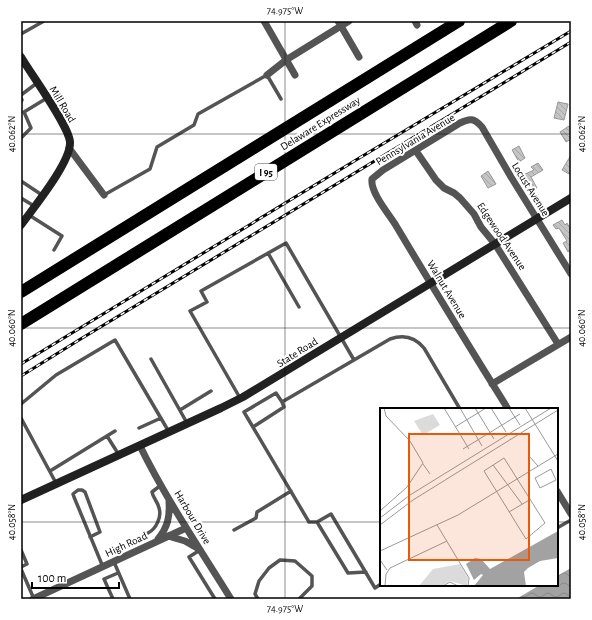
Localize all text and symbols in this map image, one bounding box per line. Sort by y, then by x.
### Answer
text: 74.975°W [267,6,303,16]
street label: Mill Road [47,84,78,125]
street label: Delaware Expressway [278,94,362,152]
street label: Pennsylvania Avenue [374,112,457,167]
text: 40.062°N [7,116,17,152]
text: 40.062°N [577,116,587,152]
street label: Locust Avenue [510,160,551,218]
road number: I 95 [255,164,277,180]
street label: Edgewood Avenue [475,201,528,272]
street label: Walnut Avenue [425,258,468,320]
text: 40.060°N [7,309,17,347]
text: 40.060°N [577,309,587,347]
street label: State Road [275,335,320,369]
inset map [380,408,558,586]
street label: Harbour Drive [172,488,213,546]
text: 40.058°N [7,504,17,540]
text: 40.058°N [577,504,587,540]
street label: High Road [104,530,149,559]
scale bar [32,564,119,590]
text: 100 m [38,572,66,584]
text: 74.975°W [267,604,303,614]

